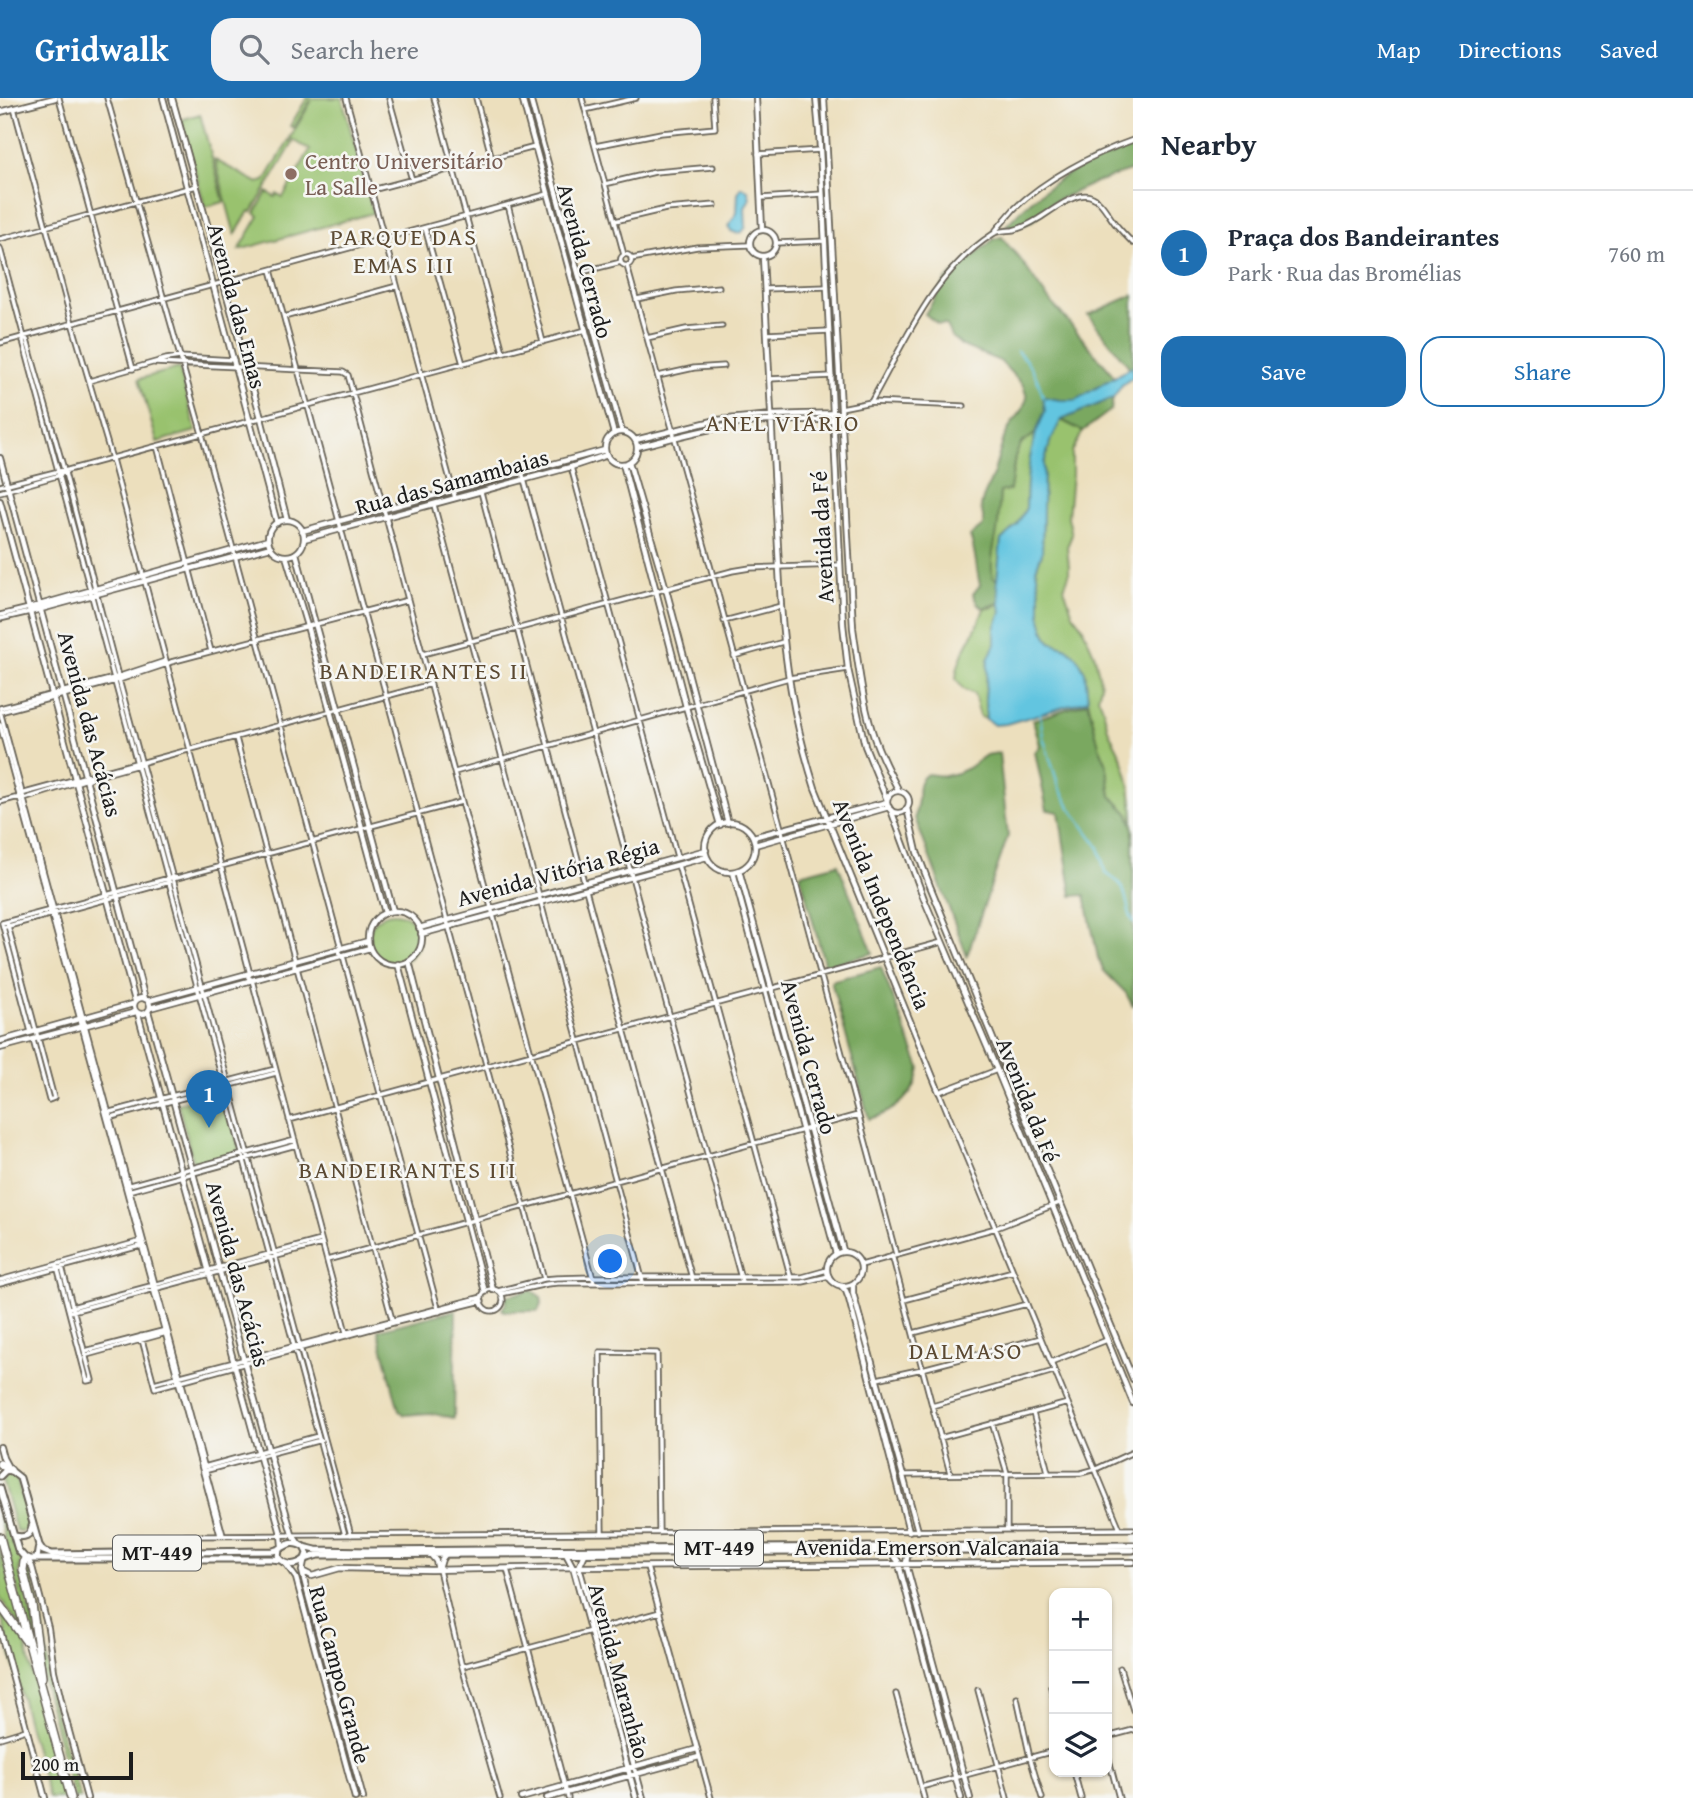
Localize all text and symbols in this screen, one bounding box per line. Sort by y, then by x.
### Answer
search box [211,18,701,81]
text: Gridwalk [35,25,169,73]
icon: search [235,30,273,68]
text: Search here [291,30,419,69]
text: Map [1377,32,1421,67]
text: Directions [1459,32,1562,67]
text: Saved [1600,32,1658,67]
text: Nearby [1161,122,1257,166]
place label: Centro Universitário La Salle [305,144,503,203]
marker: Centro Universitário La Salle [283,166,299,182]
street label: Avenida Cerrado [549,180,622,342]
text: Praça dos Bandeirantes [1228,217,1500,256]
district label: PARQUE DAS EMAS III [330,219,478,282]
street label: Avenida das Emas [200,220,275,392]
text: 1 [1178,237,1190,270]
text: 760 m [1608,237,1665,270]
text: Park · Rua das Bromélias [1228,256,1462,289]
button: Save [1161,336,1406,407]
button: Share [1420,336,1665,407]
district label: ANEL VIÁRIO [706,405,860,440]
street label: Rua das Samambaias [352,440,552,523]
street label: Avenida da Fé [802,470,841,604]
street label: Avenida das Acácias [50,627,131,820]
district label: BANDEIRANTES II [319,653,529,688]
street label: Avenida Independência [825,793,940,1014]
street label: Avenida Vitória Régia [453,829,663,914]
street label: Avenida Cerrado [773,976,846,1138]
street label: Avenida da Fé [988,1032,1069,1167]
pin: 1 [186,1070,232,1128]
district label: BANDEIRANTES III [299,1152,517,1187]
street label: Avenida das Acácias [198,1177,279,1370]
your location [593,1244,627,1278]
district label: DALMASO [909,1333,1023,1368]
road number: MT-449 [675,1530,763,1566]
street label: Avenida Emerson Valcanaia [795,1530,1060,1563]
road number: MT-449 [113,1536,201,1570]
street label: Avenida Maranhão [580,1579,659,1762]
street label: Rua Campo Grande [301,1582,380,1767]
map controls [1049,1588,1112,1777]
button: + [1049,1588,1112,1651]
button: − [1049,1651,1112,1714]
button: layers [1049,1714,1112,1777]
scale bar [21,1749,133,1781]
text: 200 m [32,1750,79,1778]

